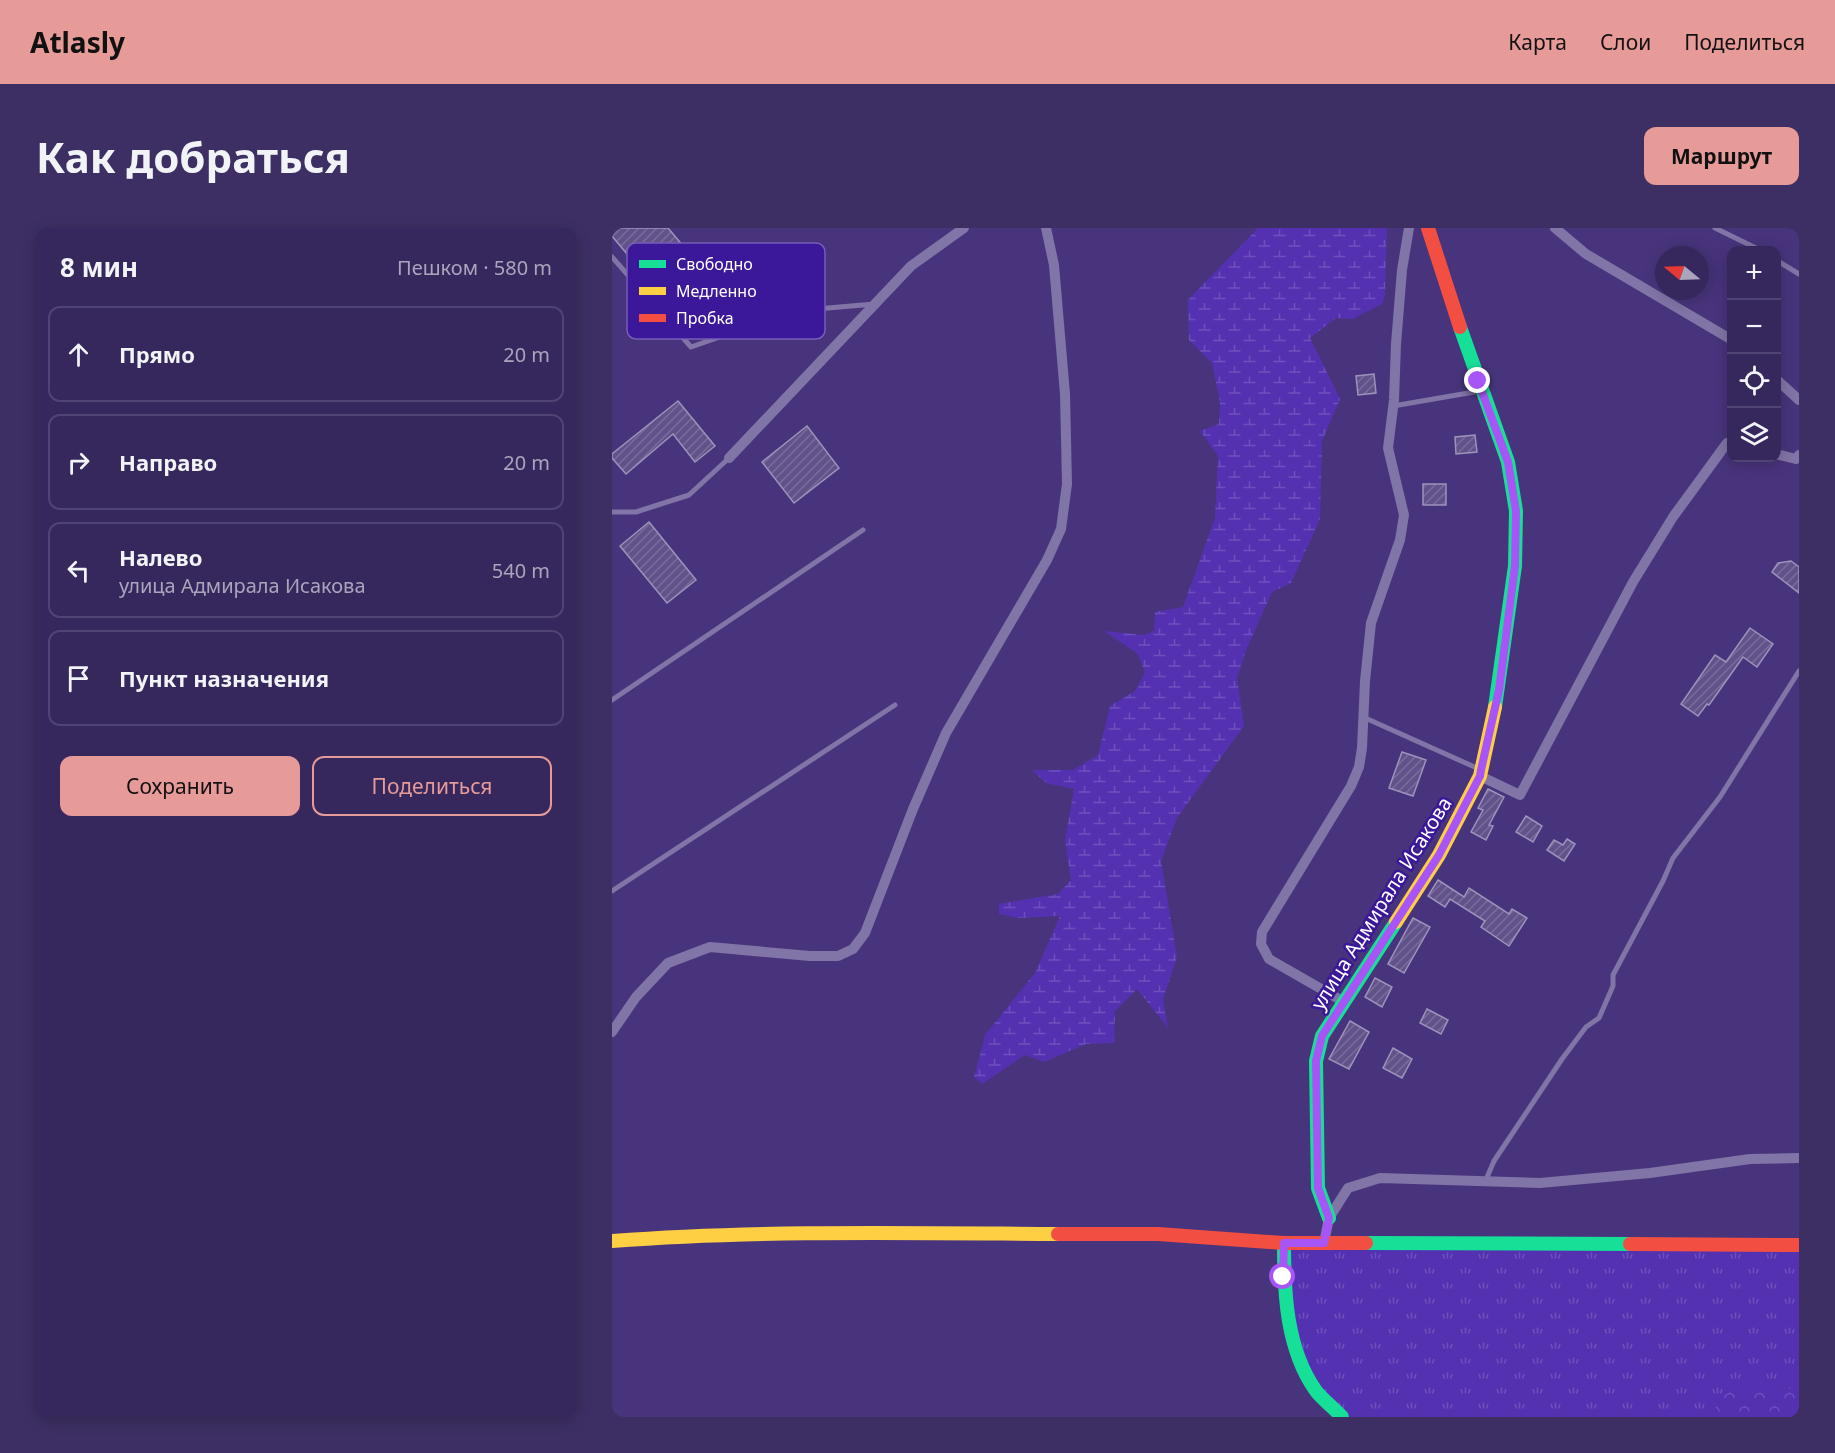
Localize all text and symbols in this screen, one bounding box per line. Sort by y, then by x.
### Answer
text: Atlasly [30,23,125,61]
text: Карта [1508,28,1567,56]
text: Слои [1600,28,1651,56]
text: Поделиться [1684,28,1805,56]
button: Маршрут [1644,127,1799,185]
text: Как добраться [36,128,350,185]
legend [627,243,825,339]
north arrow [1655,246,1709,300]
map controls [1727,246,1781,462]
button: + [1727,246,1781,300]
text: 8 мин [60,249,138,285]
text: Свободно [676,253,753,275]
text: Пешком · 580 m [397,254,552,281]
text: Медленно [676,280,757,302]
button: − [1727,300,1781,354]
text: Пробка [676,307,734,329]
icon: ahead [62,338,95,371]
text: Прямо [119,339,195,369]
text: 20 m [503,341,550,368]
button: locate [1727,354,1781,408]
route end [1464,367,1490,393]
button: layers [1727,408,1781,462]
icon: right [62,446,95,479]
text: Направо [119,447,217,477]
text: 20 m [503,449,550,476]
text: Налево [119,542,202,572]
icon: left [62,554,95,587]
text: 540 m [492,557,550,584]
text: улица Адмирала Исакова [119,572,366,599]
icon: arrive [62,662,95,695]
text: Пункт назначения [119,663,329,693]
button: Сохранить [60,756,300,816]
button: Поделиться [312,756,552,816]
street label: улица Адмирала Исакова [1304,791,1458,1015]
route start [1269,1263,1295,1289]

